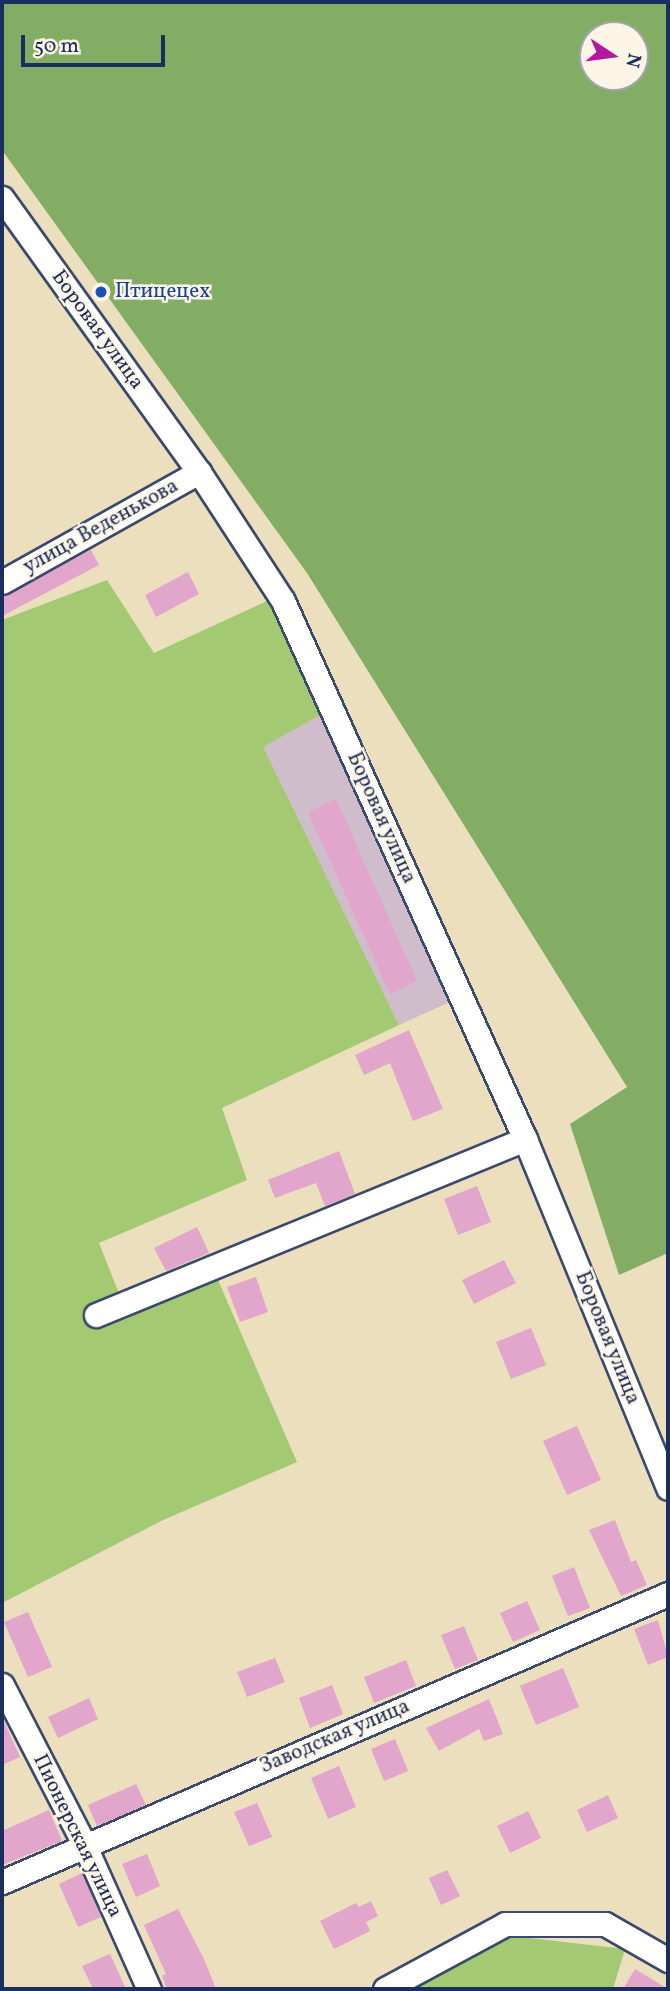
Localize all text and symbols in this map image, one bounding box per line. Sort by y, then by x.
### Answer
scale bar [24,21,168,65]
north arrow [579,21,649,91]
text: 50 m [34,32,79,61]
text: N [618,51,647,70]
street label: Боровая улица [45,265,149,395]
place label: Птицецех [115,279,210,305]
marker: Птицецех [93,284,109,300]
street label: улица Веденькова [19,474,183,580]
street label: Боровая улица [341,748,421,888]
street label: Боровая улица [569,1267,645,1409]
street label: Заводская улица [256,1694,414,1780]
street label: Пионерская улица [26,1750,128,1922]

